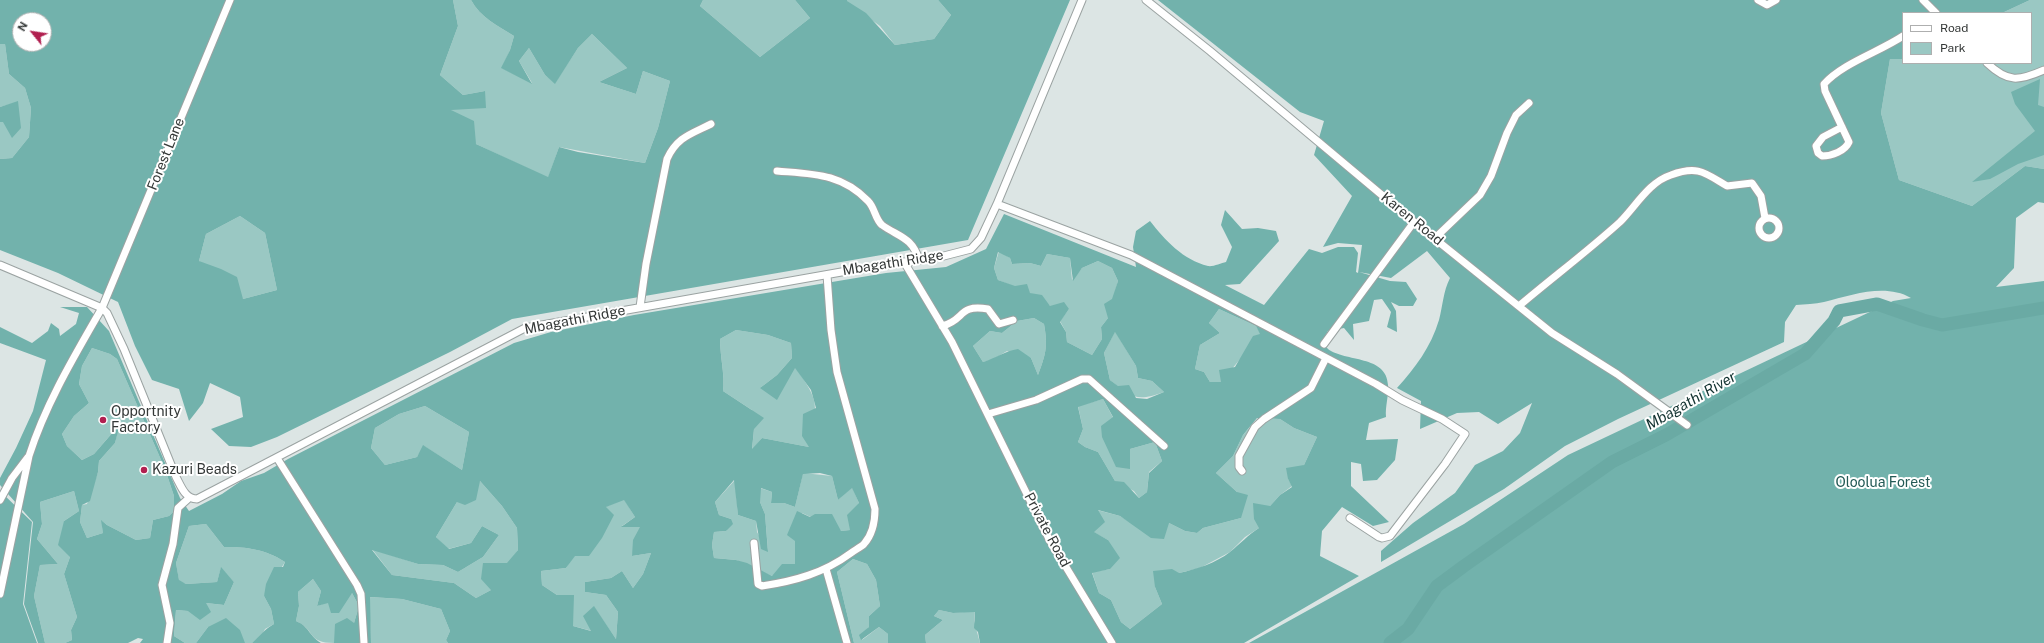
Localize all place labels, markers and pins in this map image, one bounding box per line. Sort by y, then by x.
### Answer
place label: Opportnity Factory [111,404,181,436]
marker: Opportnity Factory [98,415,108,425]
place label: Kazuri Beads [152,462,237,478]
marker: Kazuri Beads [139,465,149,475]

